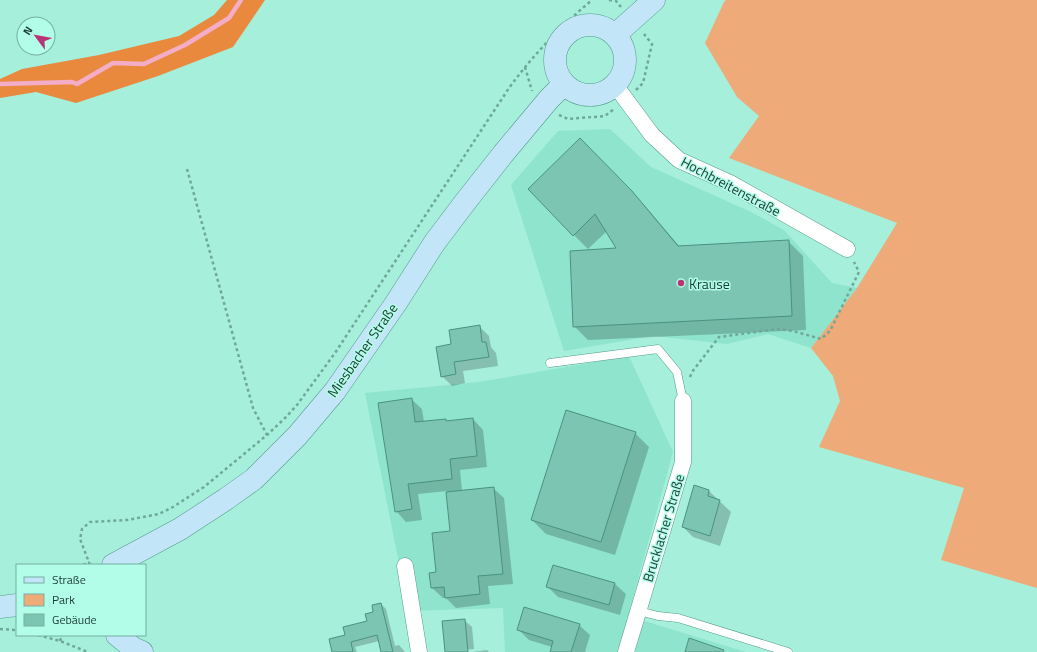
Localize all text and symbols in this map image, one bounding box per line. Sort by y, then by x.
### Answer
north arrow [16,16,56,56]
text: N [19,23,36,38]
street label: Hochbreitenstraße [677,151,785,221]
place label: Krause [689,273,730,294]
marker: Krause [676,278,686,288]
street label: Miesbacher Straße [322,299,402,401]
street label: Brucklacher Straße [637,471,689,585]
legend [16,564,146,636]
text: Straße [52,570,86,589]
text: Park [52,590,75,609]
text: Gebäude [52,610,97,629]

